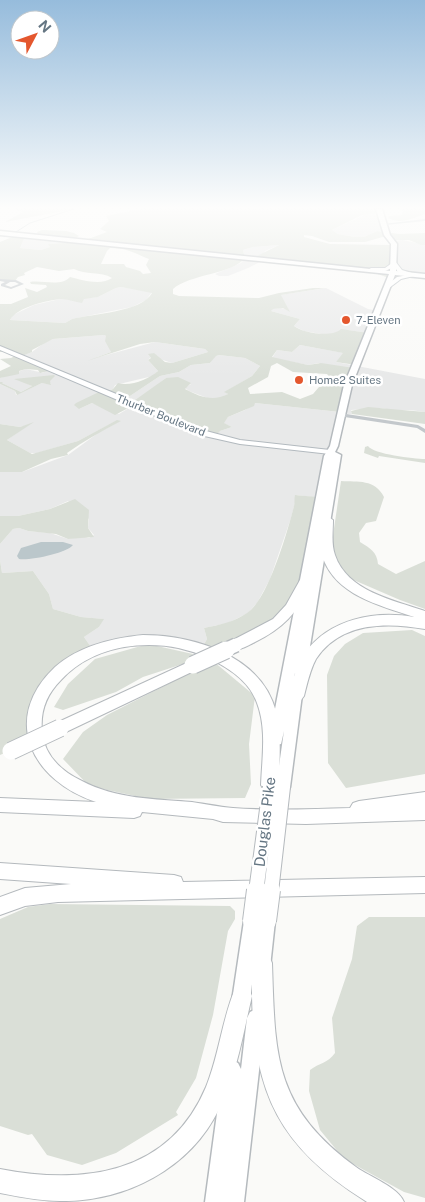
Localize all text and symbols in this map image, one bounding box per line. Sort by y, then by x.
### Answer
north arrow [10,10,60,60]
text: N [35,17,54,36]
marker: 7-Eleven [340,314,352,326]
place label: 7-Eleven [356,314,401,326]
marker: Home2 Suites [293,374,305,386]
place label: Home2 Suites [309,374,381,386]
street label: Thurber Boulevard [115,392,207,438]
street label: Douglas Pike [251,776,278,868]

